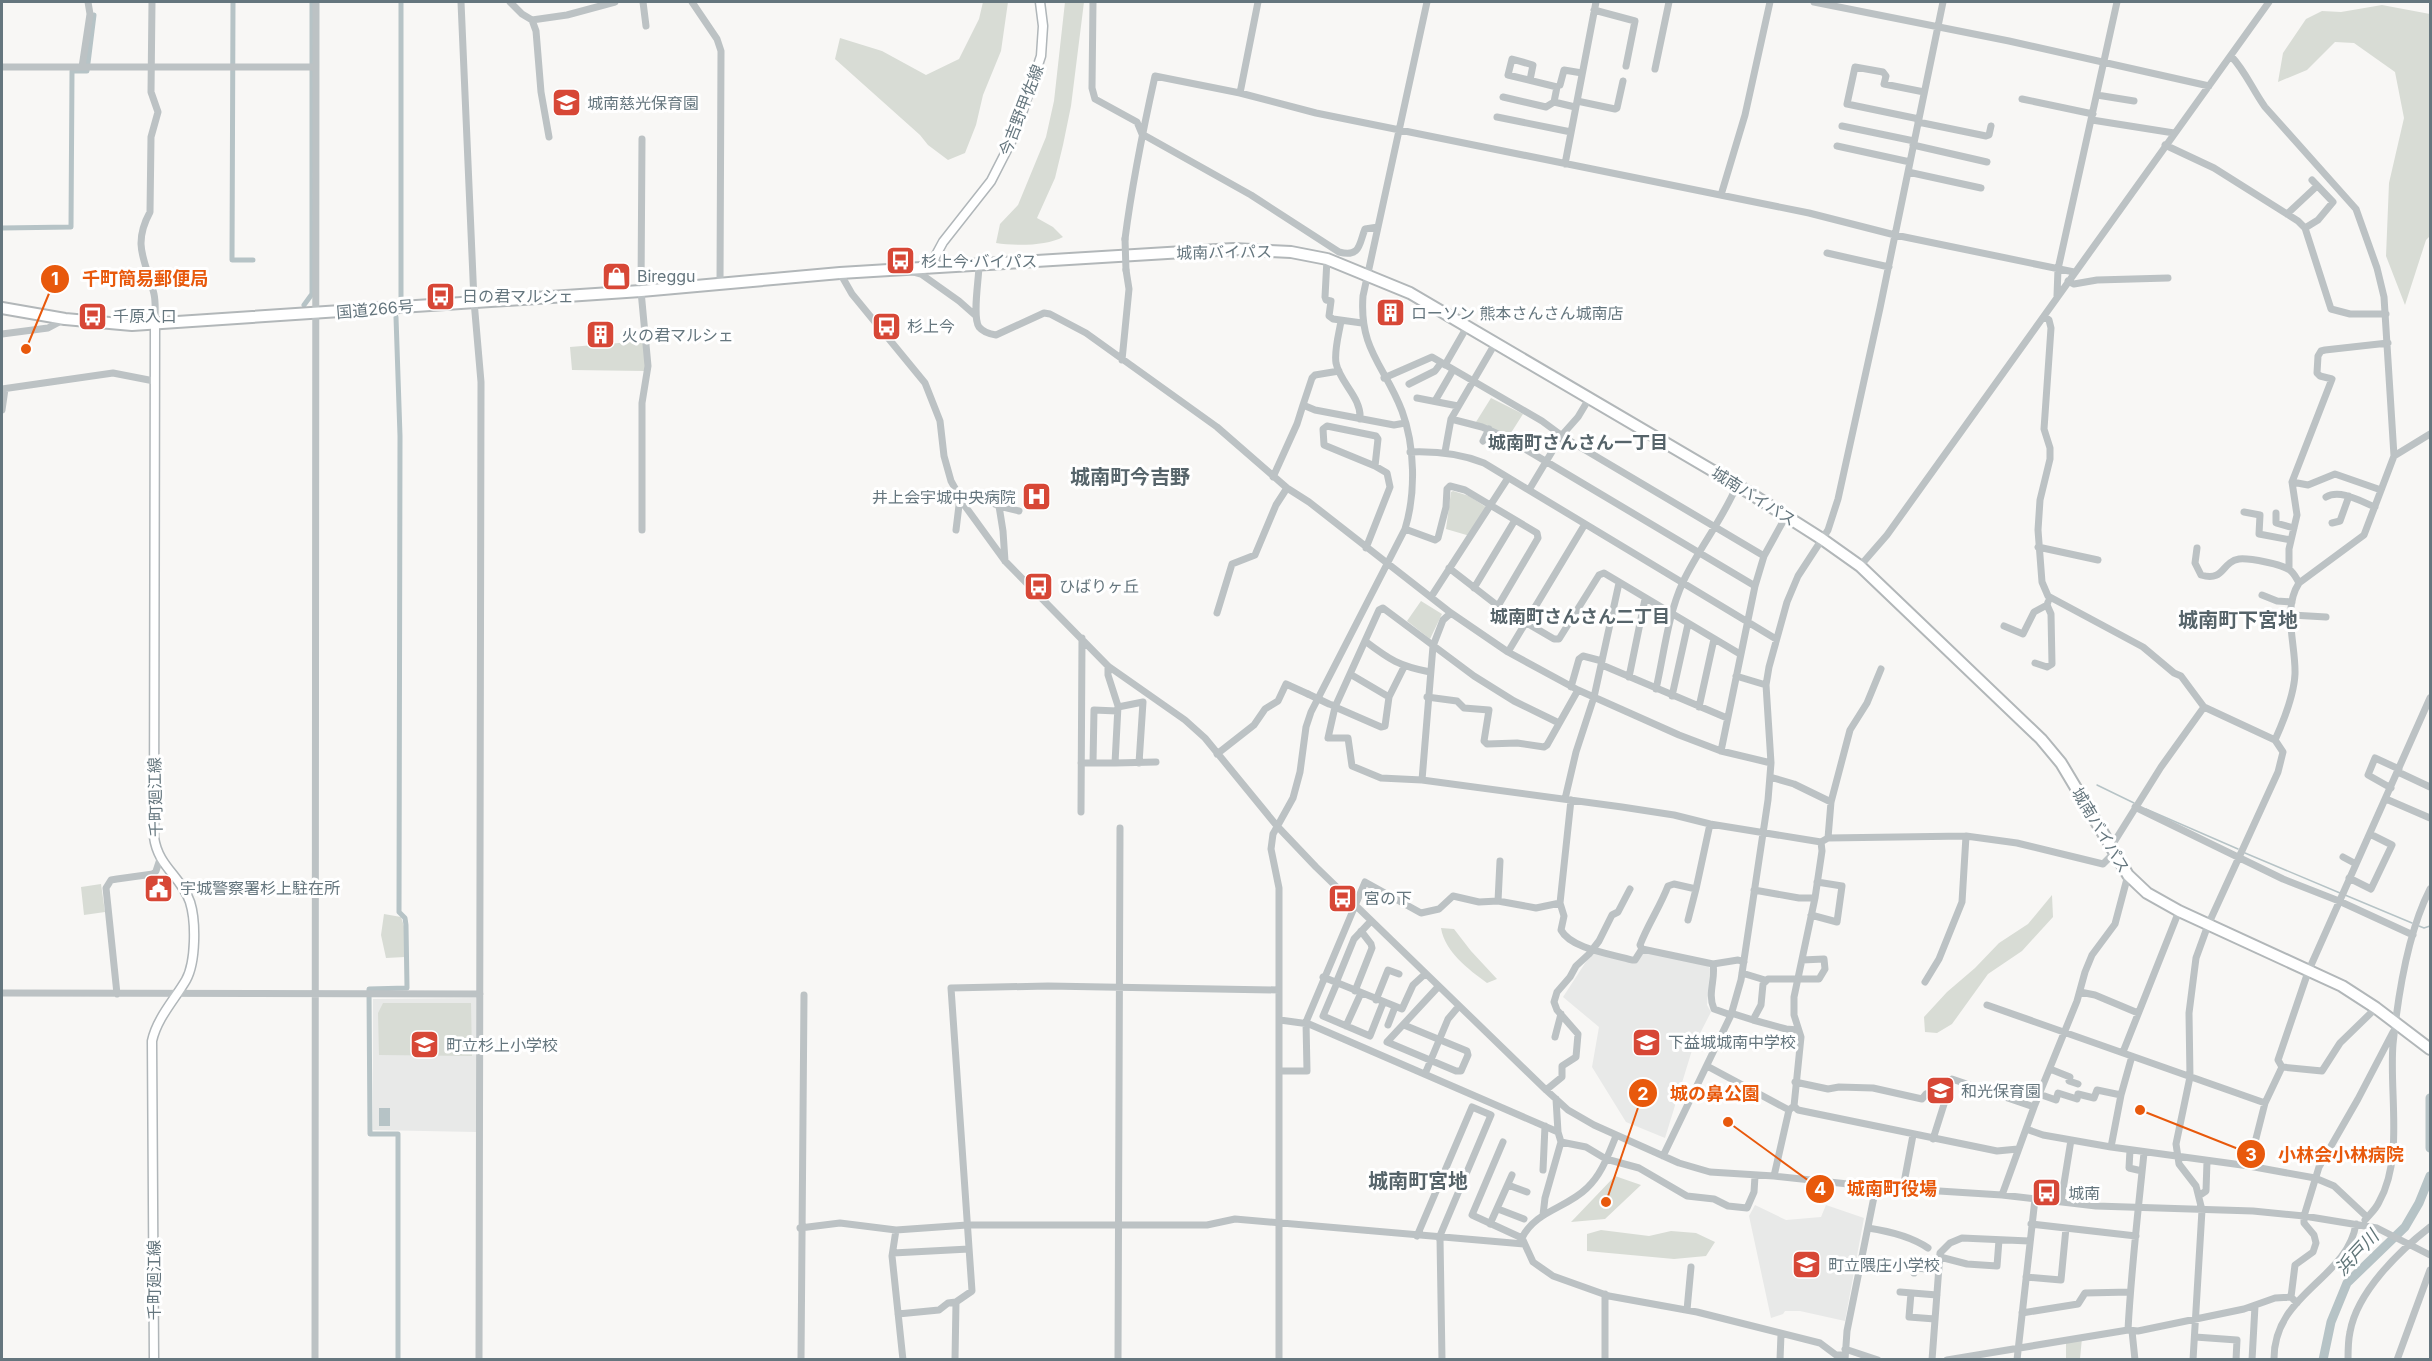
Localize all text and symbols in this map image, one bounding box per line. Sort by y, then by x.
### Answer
street label: 今吉野甲佐線 [994,62,1048,158]
school or university icon: 城南慈光保育園 [550,87,582,119]
place label: 城南慈光保育園 [587,93,699,113]
street label: 城南バイパス [1176,241,1272,263]
bus stop icon: 杉上今·バイパス [884,245,916,277]
place label: 杉上今·バイパス [921,251,1037,271]
shop icon: Bireggu [600,260,632,292]
callout: 千町簡易郵便局 [40,261,220,297]
place label: Bireggu [637,266,696,286]
text: 1 [51,268,59,289]
text: 千町簡易郵便局 [82,268,208,289]
bus stop icon: 日の君マルシェ [425,280,457,312]
place label: 日の君マルシェ [462,286,574,306]
street label: 国道266号 [335,296,415,322]
building icon: ローソン 熊本さんさん城南店 [1374,297,1406,329]
bus stop icon: 千原入口 [76,300,108,332]
place label: ローソン 熊本さんさん城南店 [1411,303,1624,323]
place label: 千原入口 [113,306,177,326]
bus stop icon: 杉上今 [870,310,902,342]
place label: 杉上今 [907,316,955,336]
building icon: 火の君マルシェ [585,319,617,351]
place label: 火の君マルシェ [622,325,734,345]
district label: 城南町さんさん一丁目 [1488,432,1668,453]
street label: 城南バイパス [1708,462,1800,530]
district label: 城南町今吉野 [1070,465,1190,489]
hospital icon: 井上会宇城中央病院 [1021,481,1053,513]
place label: 井上会宇城中央病院 [872,487,1016,507]
bus stop icon: ひばりヶ丘 [1022,570,1054,602]
place label: ひばりヶ丘 [1059,576,1139,596]
district label: 城南町さんさん二丁目 [1490,606,1670,627]
district label: 城南町下宮地 [2178,608,2298,632]
street label: 千町廻江線 [144,757,166,837]
street label: 城南バイパス [2068,784,2134,876]
public building icon: 宇城警察署杉上駐在所 [143,872,175,904]
place label: 宇城警察署杉上駐在所 [180,878,340,898]
bus stop icon: 宮の下 [1327,882,1359,914]
place label: 宮の下 [1364,888,1412,908]
school or university icon: 下益城城南中学校 [1631,1026,1663,1058]
school or university icon: 町立杉上小学校 [409,1029,441,1061]
place label: 下益城城南中学校 [1668,1032,1796,1052]
place label: 町立杉上小学校 [446,1035,558,1055]
callout: 城の鼻公園 [1628,1075,1772,1111]
school or university icon: 和光保育園 [1924,1075,1956,1107]
place label: 和光保育園 [1961,1081,2041,1101]
text: 2 [1637,1083,1649,1104]
text: 城の鼻公園 [1670,1083,1760,1104]
callout: 小林会小林病院 [2236,1136,2416,1172]
text: 3 [2245,1144,2257,1165]
text: 小林会小林病院 [2278,1144,2404,1165]
district label: 城南町宮地 [1368,1169,1468,1193]
callout: 城南町役場 [1805,1171,1949,1207]
bus stop icon: 城南 [2031,1177,2063,1209]
text: 4 [1814,1178,1826,1199]
text: 城南町役場 [1847,1178,1937,1199]
place label: 城南 [2068,1183,2100,1203]
water label: 浜戸川 [2331,1224,2384,1280]
street label: 千町廻江線 [144,1240,164,1320]
school or university icon: 町立隈庄小学校 [1791,1249,1823,1281]
place label: 町立隈庄小学校 [1828,1255,1940,1275]

